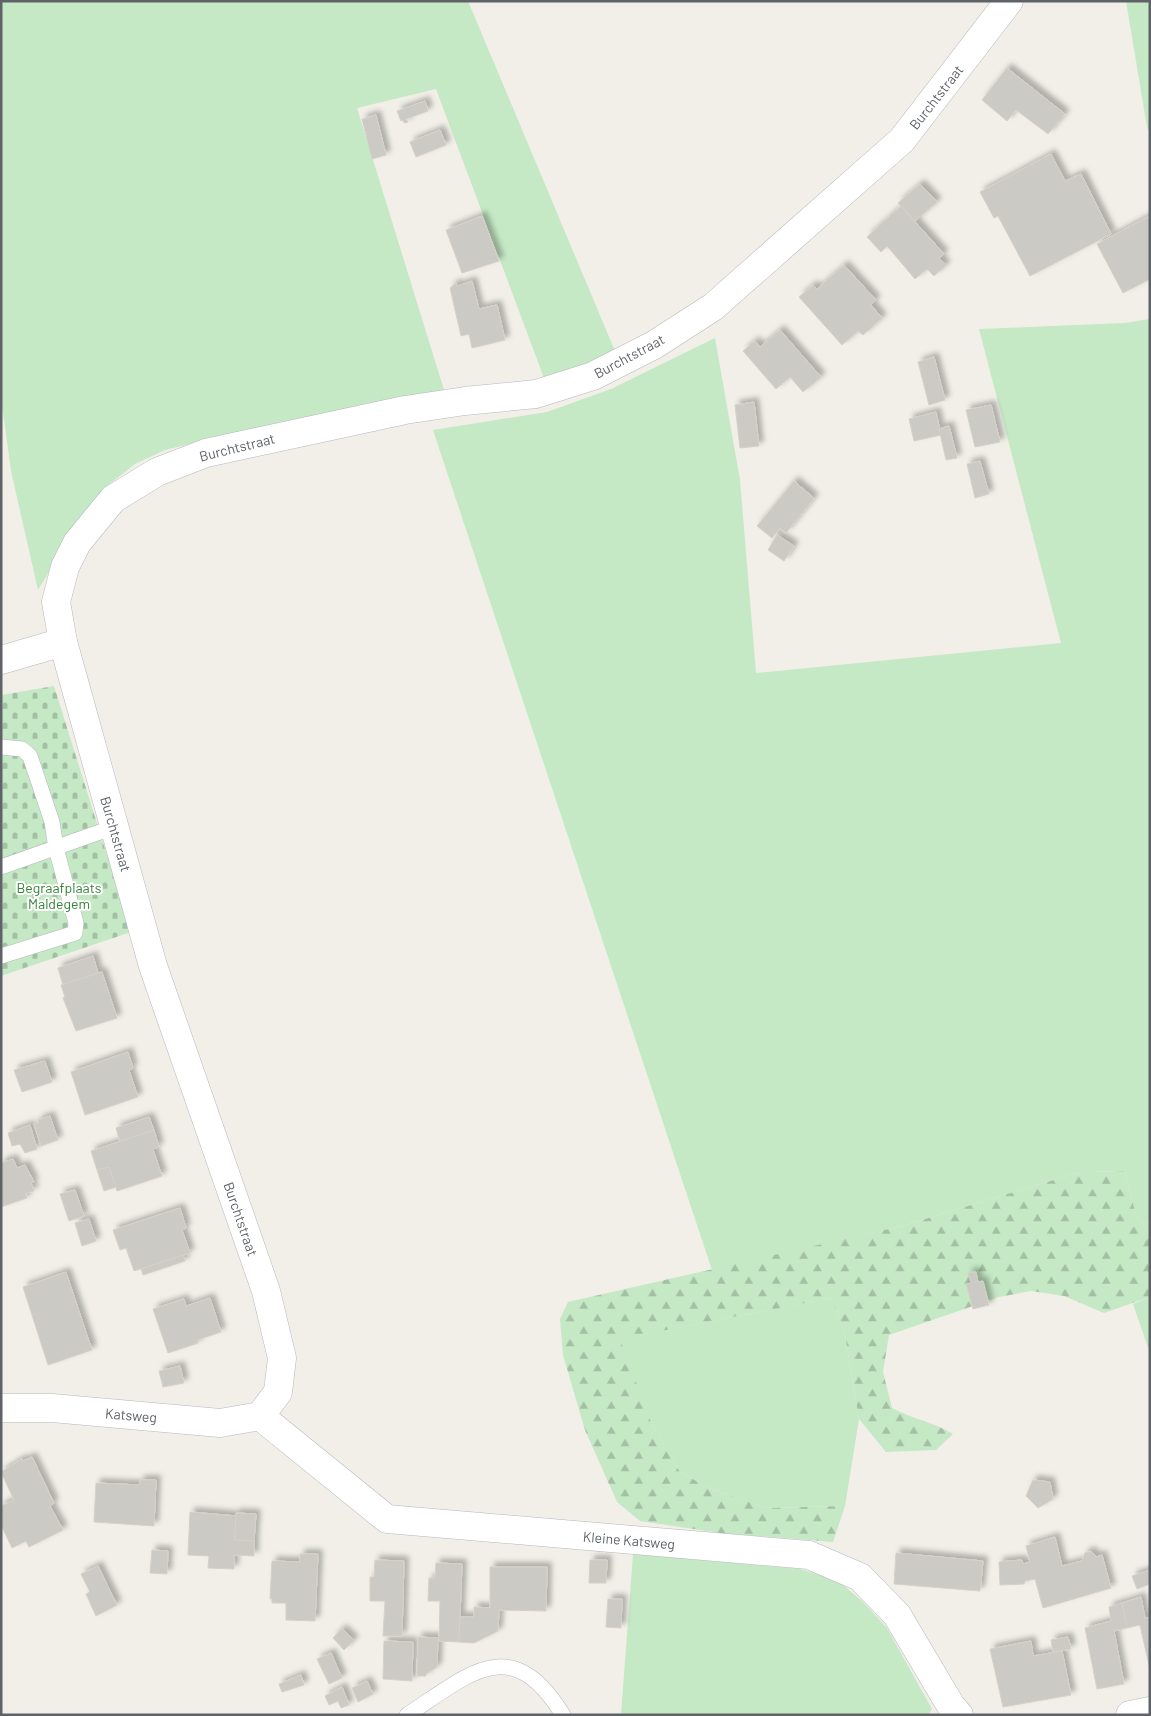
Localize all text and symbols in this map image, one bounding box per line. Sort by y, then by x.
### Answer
street label: Burchtstraat [906,61,966,133]
street label: Burchtstraat [591,330,667,382]
street label: Burchtstraat [197,429,277,465]
street label: Burchtstraat [97,795,135,873]
park label: Begraafplaats Maldegem [16,879,102,912]
street label: Burchtstraat [220,1180,262,1258]
street label: Katsweg [104,1404,158,1426]
street label: Kleine Katsweg [582,1528,676,1552]

